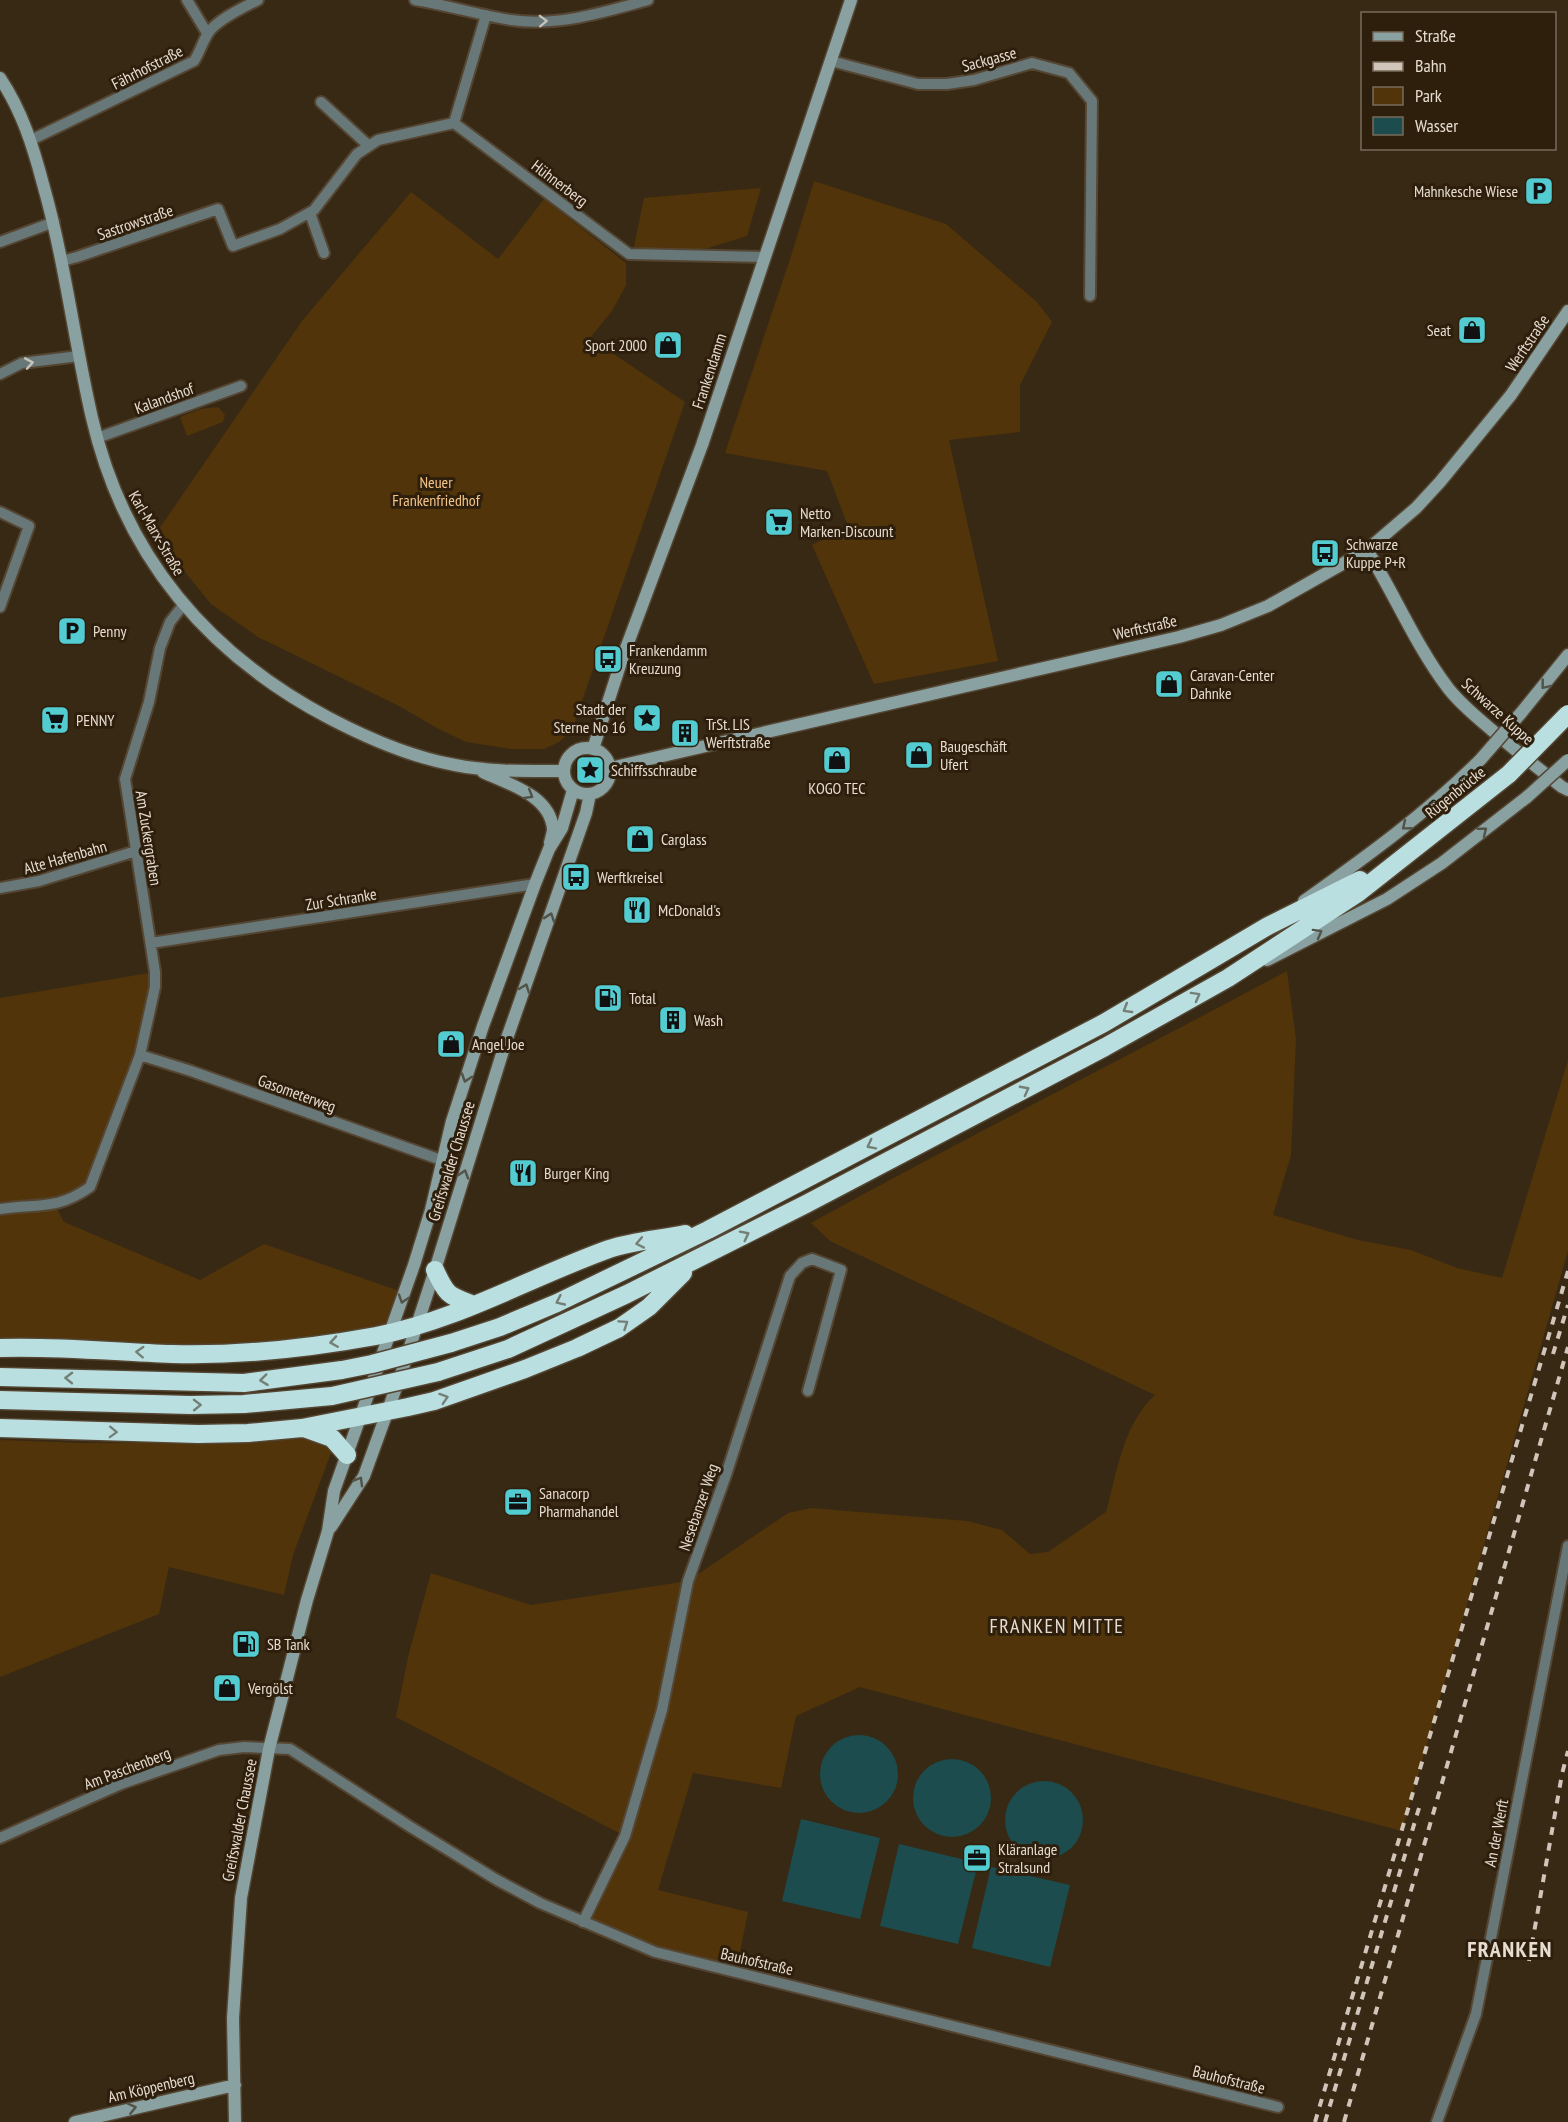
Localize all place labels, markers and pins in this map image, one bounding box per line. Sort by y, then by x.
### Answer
parking icon: Mahnkesche Wiese [1523,175,1555,207]
place label: Mahnkesche Wiese [1414,181,1518,201]
shop icon: Seat [1456,314,1488,346]
place label: Seat [1427,320,1452,340]
shop icon: Sport 2000 [652,329,684,361]
place label: Sport 2000 [585,335,647,355]
place label: Netto Marken-Discount [800,503,894,541]
supermarket icon: Netto Marken-Discount [763,506,795,538]
place label: Schwarze Kuppe P+R [1346,534,1406,572]
bus stop icon: Schwarze Kuppe P+R [1309,537,1341,569]
parking icon: Penny [56,615,88,647]
place label: Penny [93,621,126,641]
place label: Frankendamm Kreuzung [629,640,707,678]
bus stop icon: Frankendamm Kreuzung [592,643,624,675]
place label: Caravan-Center Dahnke [1190,665,1275,703]
shop icon: Caravan-Center Dahnke [1153,668,1185,700]
place label: Stadt der Sterne No 16 [554,699,627,737]
place icon: Stadt der Sterne No 16 [631,702,663,734]
supermarket icon: PENNY [39,704,71,736]
place label: PENNY [76,710,115,730]
place label: TrSt. LIS Werftstraße [706,714,771,752]
building icon: TrSt. LIS Werftstraße [669,717,701,749]
place label: Baugeschäft Ufert [940,736,1008,774]
shop icon: Baugeschäft Ufert [903,739,935,771]
shop icon: KOGO TEC [821,744,853,776]
place icon: Schiffsschraube [574,754,606,786]
place label: Schiffsschraube [611,760,697,780]
place label: KOGO TEC [808,778,866,798]
shop icon: Carglass [624,823,656,855]
place label: Carglass [661,829,707,849]
bus stop icon: Werftkreisel [560,861,592,893]
place label: Werftkreisel [597,867,663,887]
restaurant icon: McDonald's [621,894,653,926]
place label: McDonald's [658,900,721,920]
fuel station icon: Total [592,982,624,1014]
place label: Total [629,988,656,1008]
building icon: Wash [657,1004,689,1036]
place label: Wash [694,1010,723,1030]
shop icon: Angel Joe [435,1028,467,1060]
place label: Angel Joe [472,1034,525,1054]
restaurant icon: Burger King [507,1157,539,1189]
place label: Burger King [544,1163,609,1183]
place label: Sanacorp Pharmahandel [539,1483,619,1521]
office icon: Sanacorp Pharmahandel [502,1486,534,1518]
fuel station icon: SB Tank [230,1628,262,1660]
place label: SB Tank [267,1634,311,1654]
shop icon: Vergölst [211,1672,243,1704]
place label: Vergölst [247,1678,294,1698]
place label: Kläranlage Stralsund [998,1839,1057,1877]
office icon: Kläranlage Stralsund [961,1842,993,1874]

